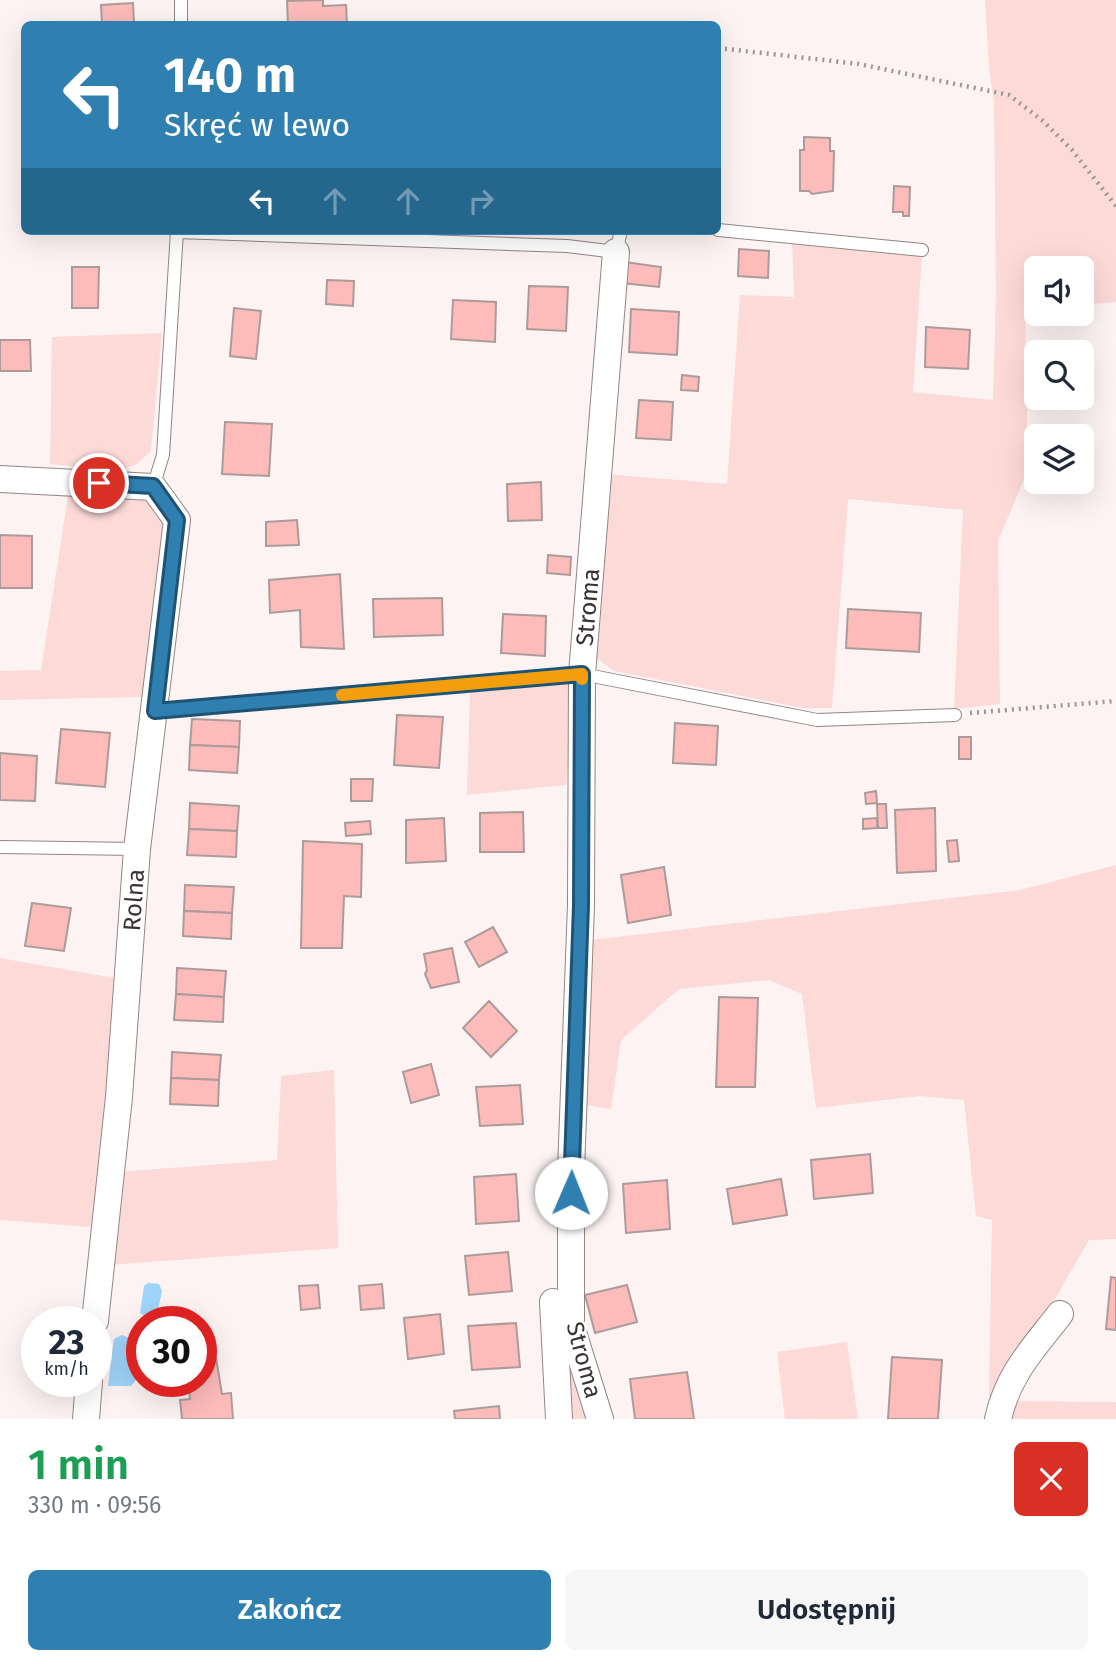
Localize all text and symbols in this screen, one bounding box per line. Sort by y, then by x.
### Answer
text: 140 m [164,46,296,105]
icon: left [49,49,140,140]
text: Skręć w lewo [164,106,350,144]
icon: left [243,182,281,220]
icon: ahead [316,182,354,220]
icon: ahead [389,182,427,220]
icon: right [462,182,500,220]
map controls [1024,256,1094,494]
button: sound [1024,256,1094,326]
button: search [1024,340,1094,410]
button: layers [1024,424,1094,494]
pin [69,453,129,513]
icon: arrive [80,464,118,502]
street label: Stroma [571,567,605,647]
street label: Rolna [118,868,150,932]
position arrow [534,1156,608,1230]
speed limit sign: 30 [126,1306,217,1397]
street label: Stroma [560,1319,608,1401]
text: 23 [48,1321,85,1363]
text: km/h [44,1358,89,1380]
text: 1 min [28,1440,129,1490]
button: close [1014,1442,1088,1516]
text: 330 m · 09:56 [28,1491,161,1519]
button: Zakończ [28,1570,551,1650]
button: Udostępnij [565,1570,1088,1650]

